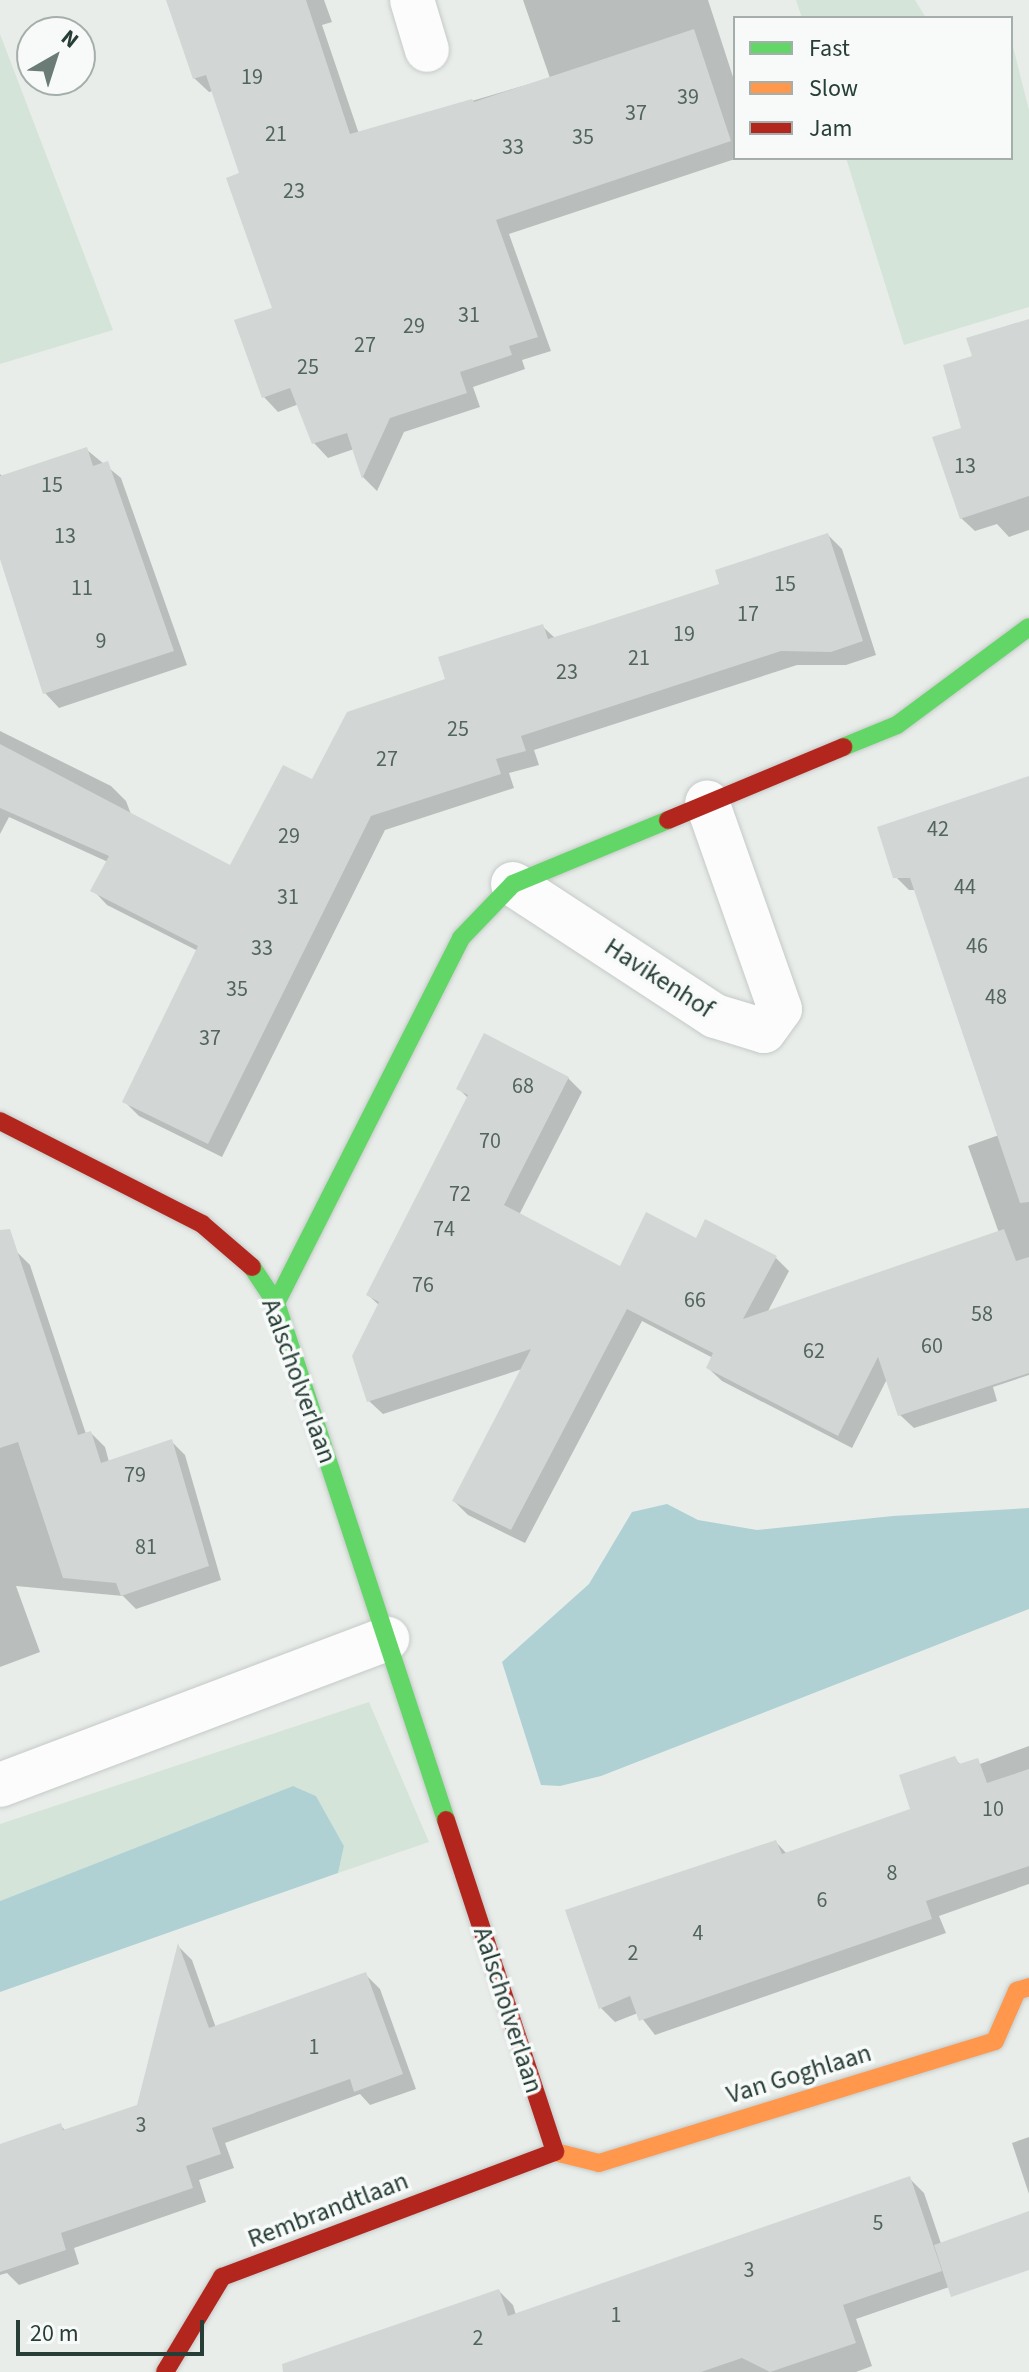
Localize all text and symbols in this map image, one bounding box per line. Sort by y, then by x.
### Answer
north arrow [16,16,96,96]
legend [733,16,1013,160]
text: N [54,22,86,56]
text: Fast [809,31,850,66]
house number: 19 [241,65,263,91]
text: Slow [809,71,858,106]
house number: 39 [677,85,699,111]
house number: 37 [625,101,647,127]
text: Jam [809,111,853,146]
house number: 21 [265,122,287,148]
house number: 35 [572,125,594,151]
house number: 33 [502,135,524,161]
house number: 23 [283,179,305,205]
house number: 31 [458,303,480,329]
house number: 29 [403,314,425,340]
house number: 27 [354,333,376,359]
house number: 25 [297,355,319,381]
house number: 13 [954,454,976,480]
house number: 15 [41,473,63,499]
house number: 13 [54,524,76,550]
house number: 15 [774,572,796,598]
house number: 11 [71,576,93,602]
house number: 17 [737,602,759,628]
house number: 19 [673,622,695,648]
house number: 9 [96,629,106,655]
house number: 21 [628,646,650,672]
house number: 23 [556,660,578,686]
house number: 25 [447,717,469,743]
house number: 27 [376,747,398,773]
house number: 42 [927,817,949,843]
house number: 29 [278,824,300,850]
house number: 44 [954,875,976,901]
house number: 31 [277,885,299,911]
street label: Havikenhof [599,931,719,1025]
house number: 46 [966,934,988,960]
house number: 33 [251,936,273,962]
house number: 35 [226,977,248,1003]
house number: 48 [985,985,1007,1011]
house number: 37 [199,1026,221,1052]
house number: 68 [512,1074,534,1100]
house number: 70 [479,1129,501,1155]
house number: 72 [449,1182,471,1208]
house number: 74 [433,1217,455,1243]
house number: 76 [412,1273,434,1299]
house number: 66 [684,1288,706,1314]
street label: Aalscholverlaan [255,1294,343,1468]
house number: 58 [971,1302,993,1328]
house number: 60 [921,1334,943,1360]
house number: 62 [803,1339,825,1365]
house number: 79 [124,1463,146,1489]
house number: 81 [135,1535,157,1561]
house number: 10 [982,1797,1004,1823]
house number: 8 [887,1861,897,1887]
house number: 6 [817,1888,827,1914]
house number: 4 [693,1921,703,1947]
street label: Aalscholverlaan [466,1923,550,2097]
house number: 2 [628,1941,638,1967]
house number: 1 [309,2035,319,2061]
street label: Van Goghlaan [723,2037,875,2111]
house number: 3 [136,2113,146,2139]
street label: Rembrandtlaan [243,2165,413,2255]
house number: 5 [873,2211,883,2237]
house number: 3 [744,2258,754,2284]
house number: 1 [611,2303,621,2329]
scale bar [20,2304,208,2354]
text: 20 m [30,2316,79,2351]
house number: 2 [473,2326,483,2352]

